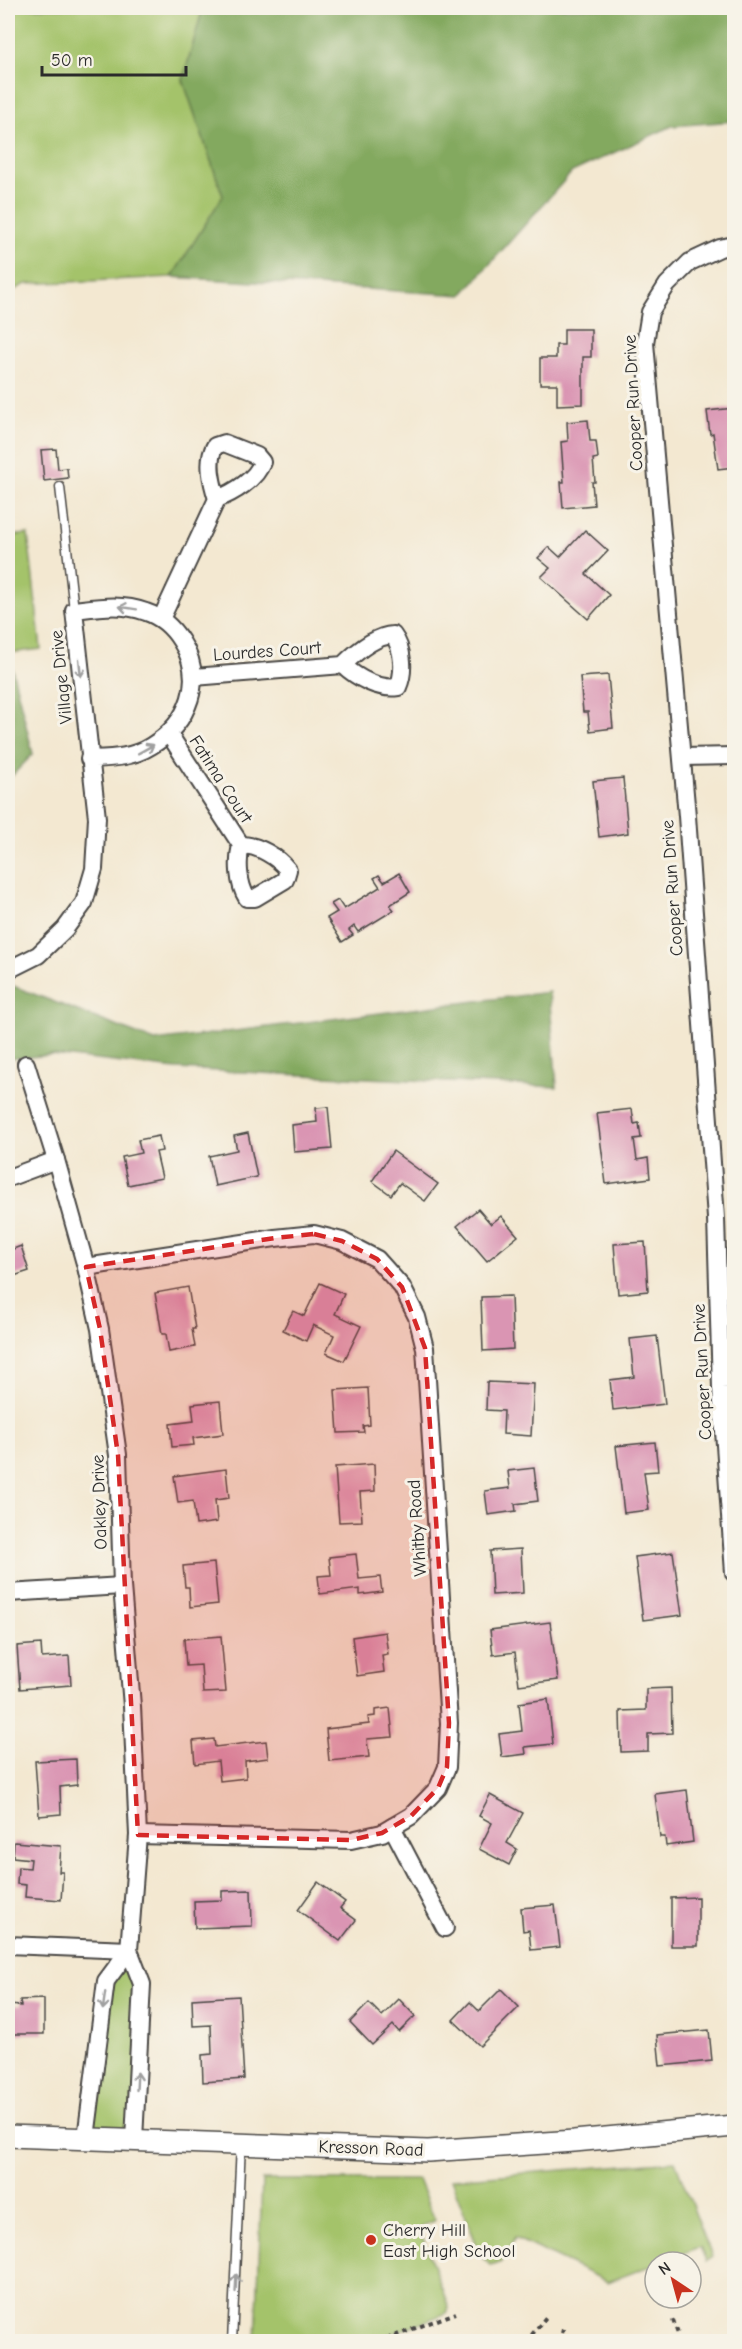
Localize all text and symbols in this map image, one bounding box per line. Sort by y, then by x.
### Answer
scale bar [42,39,186,77]
text: 50 m [51,50,93,71]
street label: Cooper Run Drive [619,334,648,472]
one-way arrow [118,602,138,613]
street label: Village Drive [46,629,77,725]
street label: Lourdes Court [212,637,323,666]
one-way arrow [75,658,86,678]
street label: Fatima Court [185,732,257,828]
one-way arrow [137,743,154,755]
street label: Cooper Run Drive [657,819,688,957]
street label: Cooper Run Drive [688,1303,717,1441]
street label: Oakley Drive [87,1454,112,1550]
street label: Whitby Road [404,1479,431,1577]
one-way arrow [98,1990,109,2010]
one-way arrow [132,2072,143,2092]
street label: Kresson Road [318,2136,424,2161]
place label: Cherry Hill East High School [383,2220,515,2262]
marker: Cherry Hill East High School [364,2233,378,2247]
north arrow [643,2250,703,2310]
text: N [655,2258,674,2279]
one-way arrow [230,2274,241,2294]

